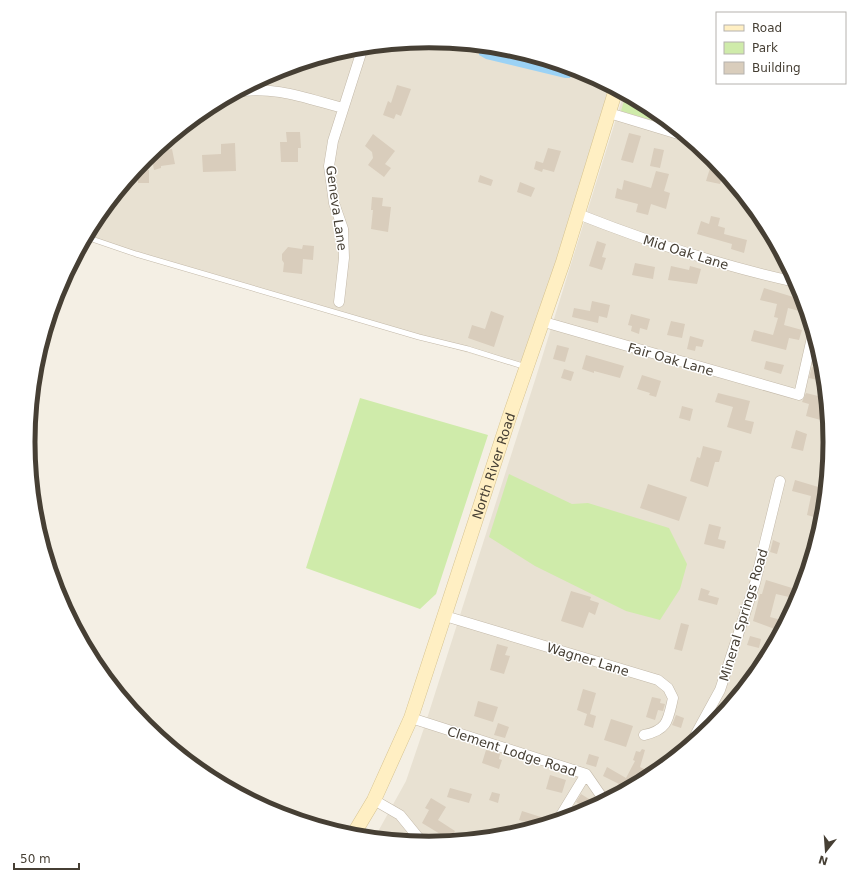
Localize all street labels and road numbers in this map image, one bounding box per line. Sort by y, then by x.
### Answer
street label: Geneva Lane [323,165,350,251]
street label: Mid Oak Lane [641,232,730,273]
street label: Fair Oak Lane [626,340,716,379]
street label: North River Road [469,411,518,521]
street label: Mineral Springs Road [716,547,771,683]
street label: Wagner Lane [545,640,631,679]
street label: Clement Lodge Road [445,723,578,779]

